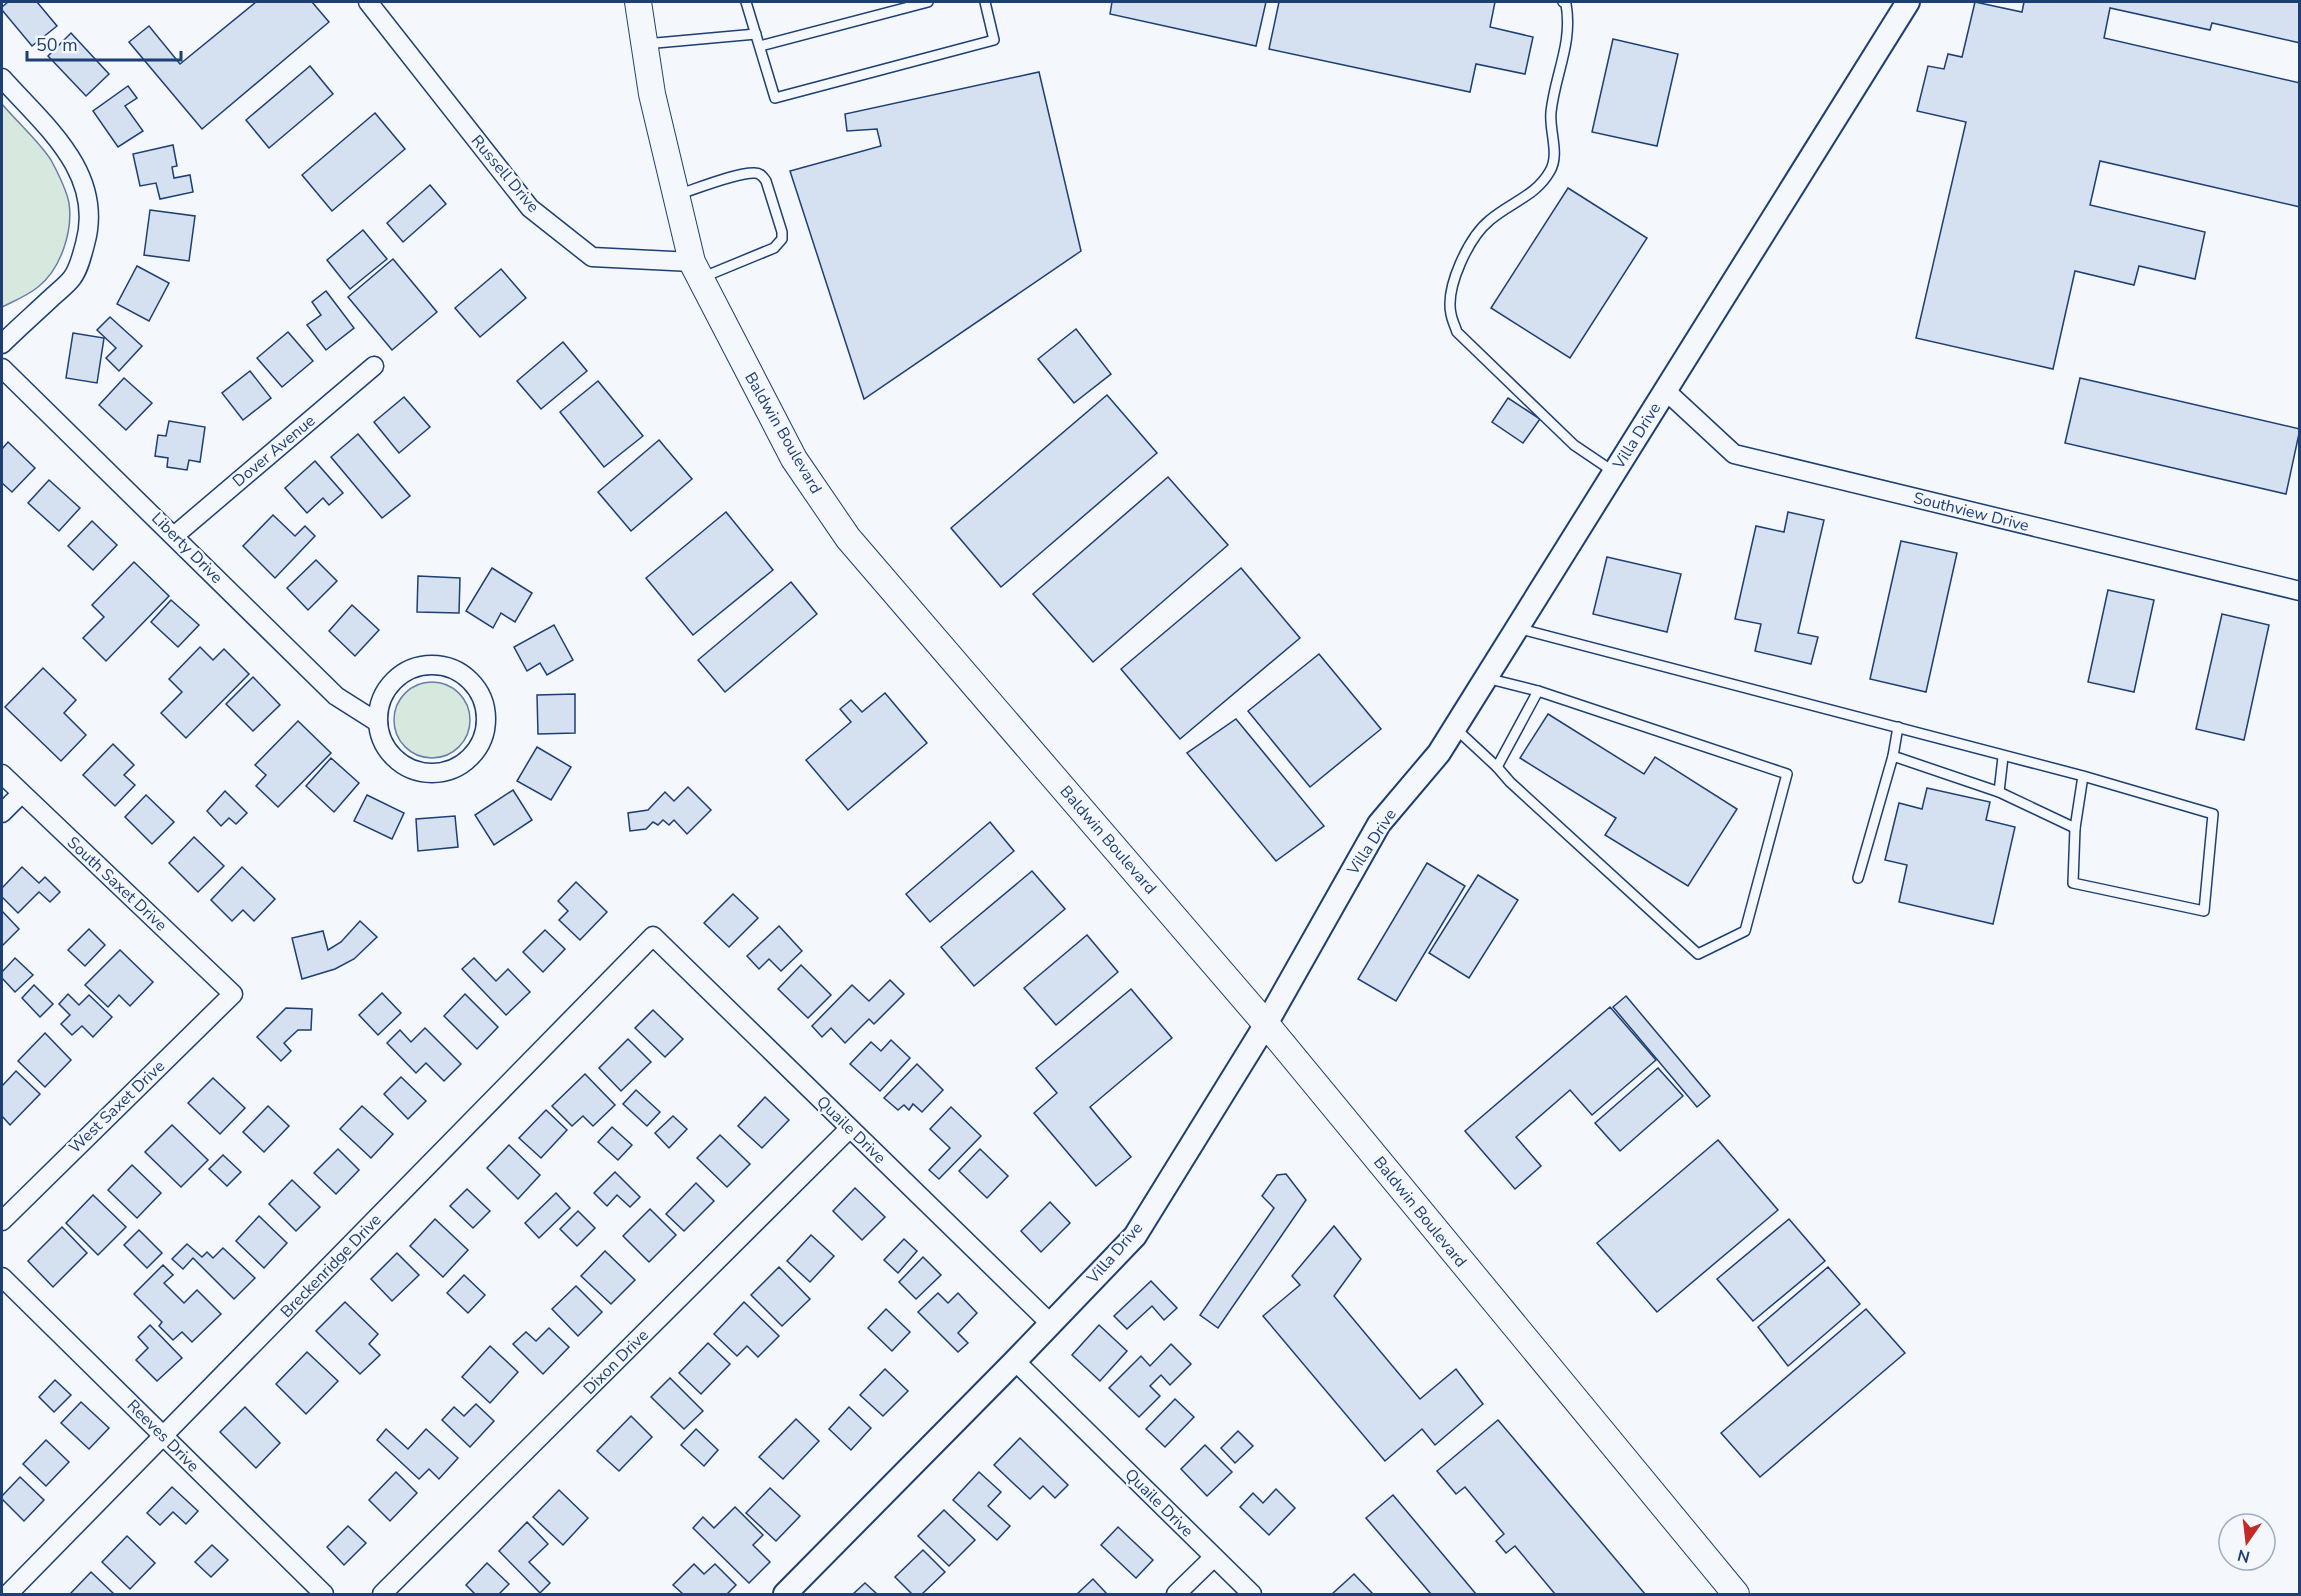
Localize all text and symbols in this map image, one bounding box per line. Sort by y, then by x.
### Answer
scale bar [27,24,182,62]
text: 50 m [36,33,78,57]
street label: Russell Drive [466,130,544,218]
street label: Baldwin Boulevard [739,368,827,498]
street label: Villa Drive [1607,398,1666,474]
street label: Dover Avenue [228,410,320,492]
street label: Southview Drive [1911,487,2031,537]
street label: Liberty Drive [147,508,227,588]
street label: Baldwin Boulevard [1055,781,1161,899]
street label: Villa Drive [1342,805,1402,880]
street label: South Saxet Drive [62,832,172,936]
street label: West Saxet Drive [64,1056,170,1158]
street label: Quaile Drive [811,1091,891,1169]
street label: Baldwin Boulevard [1368,1152,1472,1272]
street label: Breckenridge Drive [276,1209,386,1323]
street label: Villa Drive [1082,1218,1148,1289]
street label: Dixon Drive [579,1325,653,1399]
street label: Reeves Drive [122,1395,204,1477]
street label: Quaile Drive [1120,1464,1198,1542]
north arrow [2217,1512,2277,1572]
text: N [2235,1543,2252,1568]

